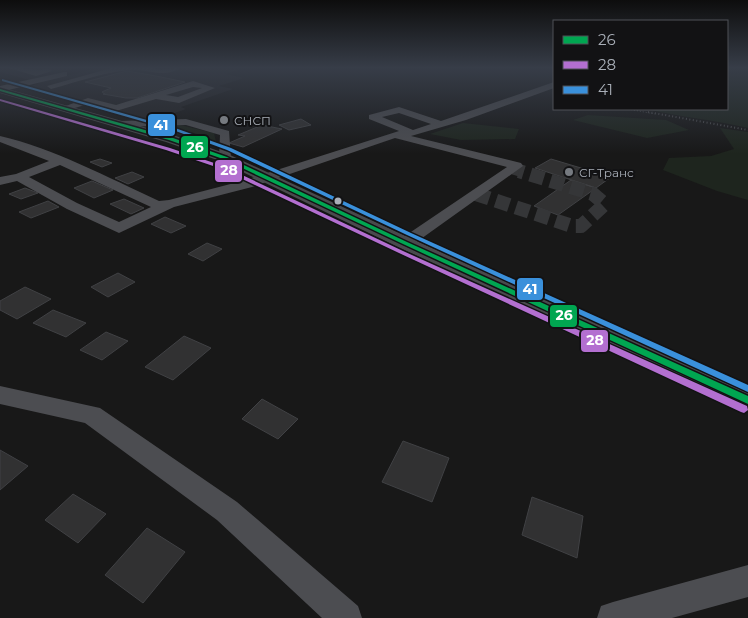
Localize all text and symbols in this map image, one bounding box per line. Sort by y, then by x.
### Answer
legend [553,20,728,110]
text: 26 [598,30,616,49]
text: 28 [598,55,616,74]
text: 41 [598,80,613,99]
line badge: 41 [147,113,176,137]
place label: СНСП [234,113,271,128]
marker: СНСП [218,114,230,126]
text: 41 [154,116,168,134]
line badge: 26 [180,135,209,159]
text: 26 [186,138,204,156]
line badge: 28 [214,159,243,183]
text: 28 [220,161,238,179]
place label: СГ-Транс [579,165,634,180]
marker: СГ-Транс [563,166,575,178]
unlabelled marker [333,196,343,206]
line badge: 41 [516,277,544,301]
text: 41 [523,280,537,298]
line badge: 26 [549,304,578,328]
text: 26 [555,306,573,324]
line badge: 28 [580,329,609,353]
text: 28 [586,331,604,349]

